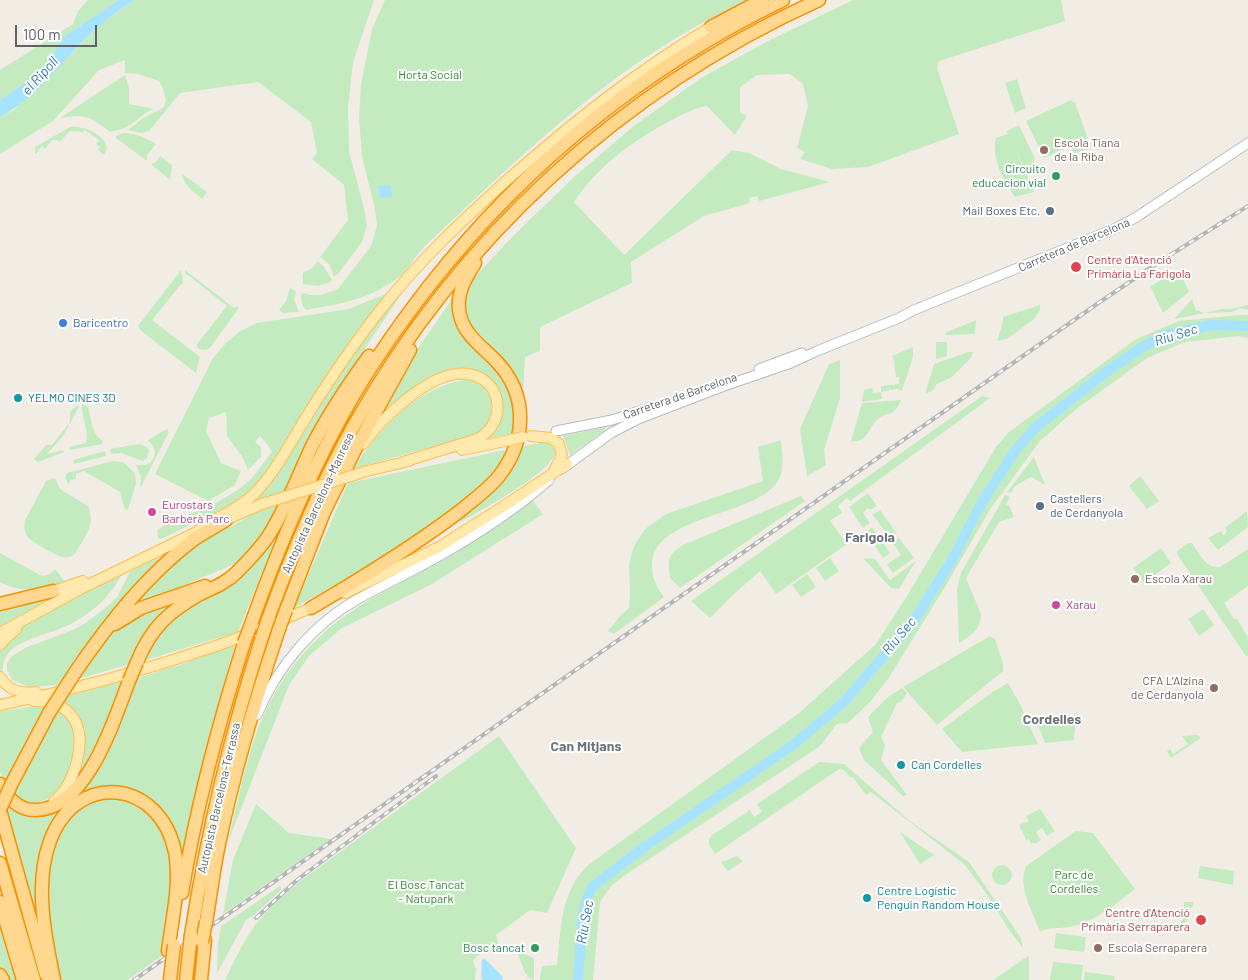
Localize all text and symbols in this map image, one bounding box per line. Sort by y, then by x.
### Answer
scale bar [18,15,100,47]
text: 100 m [23,25,61,43]
water label: el Ripoll [18,53,62,99]
park label: Horta Social [398,68,462,82]
place label: Escola Tiana de la Riba [1054,136,1120,164]
marker: Escola Tiana de la Riba [1038,144,1050,156]
place label: Circuito educacion vial [972,162,1046,190]
marker: Circuito educacion vial [1050,170,1062,182]
place label: Mail Boxes Etc. [963,204,1040,218]
marker: Mail Boxes Etc. [1044,205,1056,217]
street label: Carretera de Barcelona [1016,215,1132,275]
place label: Centre d'Atenció Primària La Farigola [1087,253,1191,281]
marker: Centre d'Atenció Primària La Farigola [1069,260,1083,274]
place label: Baricentro [73,316,128,330]
marker: Baricentro [57,317,69,329]
water label: Riu Sec [1152,321,1200,349]
street label: Carretera de Barcelona [621,370,739,422]
place label: YELMO CINES 3D [28,391,116,405]
marker: YELMO CINES 3D [12,392,24,404]
street label: Autopista Barcelona-Manresa [279,430,357,576]
place label: Castellers de Cerdanyola [1050,492,1123,520]
place label: Eurostars Barberà Parc [162,498,229,526]
marker: Castellers de Cerdanyola [1034,500,1046,512]
marker: Eurostars Barberà Parc [146,506,158,518]
district label: Farigola [845,529,895,545]
place label: Escola Xarau [1145,572,1212,586]
marker: Escola Xarau [1129,573,1141,585]
place label: Xarau [1066,598,1096,612]
marker: Xarau [1050,599,1062,611]
water label: Riu Sec [878,614,920,658]
place label: CFA L'Alzina de Cerdanyola [1131,674,1204,702]
marker: CFA L'Alzina de Cerdanyola [1208,682,1220,694]
district label: Cordelles [1023,711,1081,727]
street label: Autopista Barcelona-Terrassa [195,721,243,875]
district label: Can Mitjans [551,738,621,754]
place label: Can Cordelles [911,758,982,772]
marker: Can Cordelles [895,759,907,771]
park label: Parc de Cordelles [1050,868,1098,896]
park label: El Bosc Tancat - Natupark [388,878,464,906]
place label: Centre Logístic Penguin Random House [877,884,1000,912]
marker: Centre Logístic Penguin Random House [861,892,873,904]
water label: Riu Sec [573,899,597,945]
place label: Centre d'Atenció Primària Serraparera [1081,906,1190,934]
marker: Centre d'Atenció Primària Serraparera [1194,913,1208,927]
place label: Bosc tancat [463,941,525,955]
place label: Escola Serraparera [1108,941,1207,955]
marker: Bosc tancat [529,942,541,954]
marker: Escola Serraparera [1092,942,1104,954]

